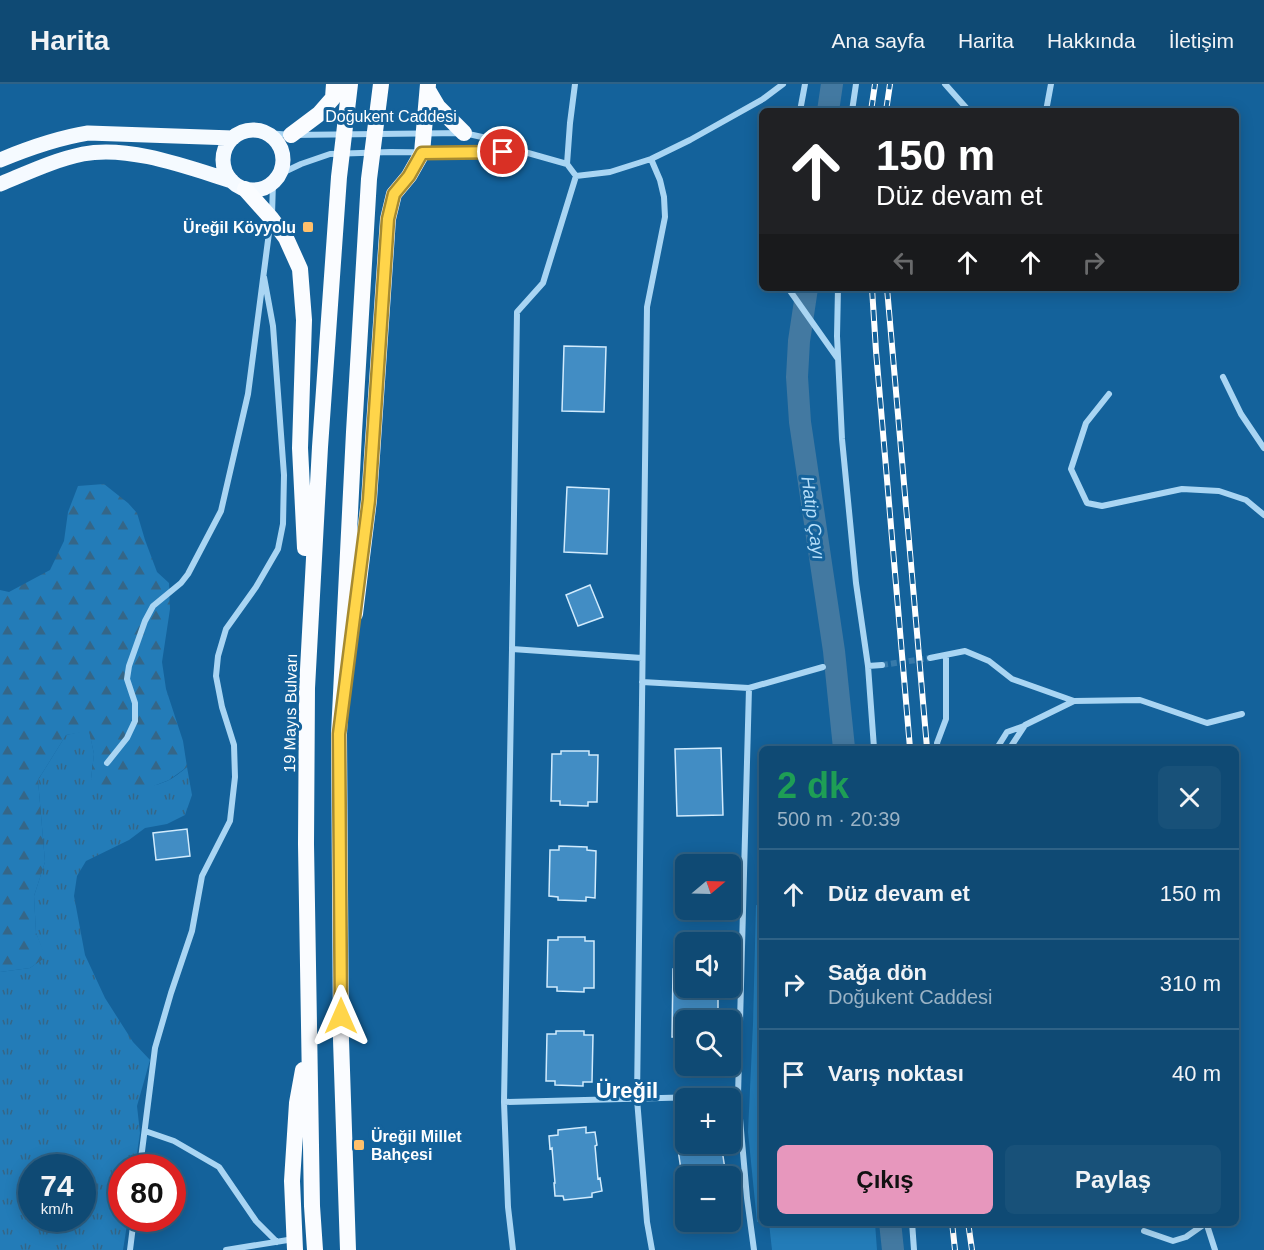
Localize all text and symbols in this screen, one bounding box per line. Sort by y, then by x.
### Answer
text: Harita [30,25,109,56]
text: Ana sayfa [832,29,925,52]
text: Harita [958,29,1014,52]
text: Hakkında [1047,29,1136,52]
text: İletişim [1169,29,1234,52]
street label: Doğukent Caddesi [325,108,457,125]
pin [477,126,528,177]
icon: ahead [777,132,855,210]
text: 150 m [876,132,995,179]
icon: arrive [486,135,519,168]
text: Düz devam et [876,181,1043,211]
place label: Üreğil Köyyolu [183,218,296,236]
marker: Üreğil Köyyolu [301,220,315,234]
icon: left [888,246,921,279]
icon: ahead [951,246,984,279]
icon: ahead [1014,246,1047,279]
icon: right [1077,246,1110,279]
water label: Hatip Çayı [797,475,829,561]
street label: 19 Mayıs Bulvarı [281,653,300,773]
text: 2 dk [777,765,849,806]
button: close [1158,766,1221,829]
text: 500 m · 20:39 [777,808,900,830]
north arrow [675,854,741,920]
map controls [675,854,741,1232]
icon: ahead [777,878,810,911]
text: Düz devam et [828,881,970,906]
text: 150 m [1160,881,1221,906]
button: sound [675,932,741,998]
text: Sağa dön [828,960,927,985]
icon: right [777,968,810,1001]
text: 310 m [1160,971,1221,996]
position arrow [309,984,373,1048]
text: Doğukent Caddesi [828,986,993,1008]
button: search [675,1010,741,1076]
icon: arrive [777,1058,810,1091]
text: Varış noktası [828,1061,964,1086]
text: 40 m [1172,1061,1221,1086]
district label: Üreğil [596,1078,658,1103]
button: + [675,1088,741,1154]
place label: Üreğil Millet Bahçesi [371,1127,462,1163]
marker: Üreğil Millet Bahçesi [352,1138,366,1152]
button: Çıkış [777,1145,993,1214]
button: Paylaş [1005,1145,1221,1214]
speed limit sign: 80 [108,1154,186,1232]
button: − [675,1166,741,1232]
text: 74 [40,1169,74,1202]
text: km/h [41,1200,73,1217]

